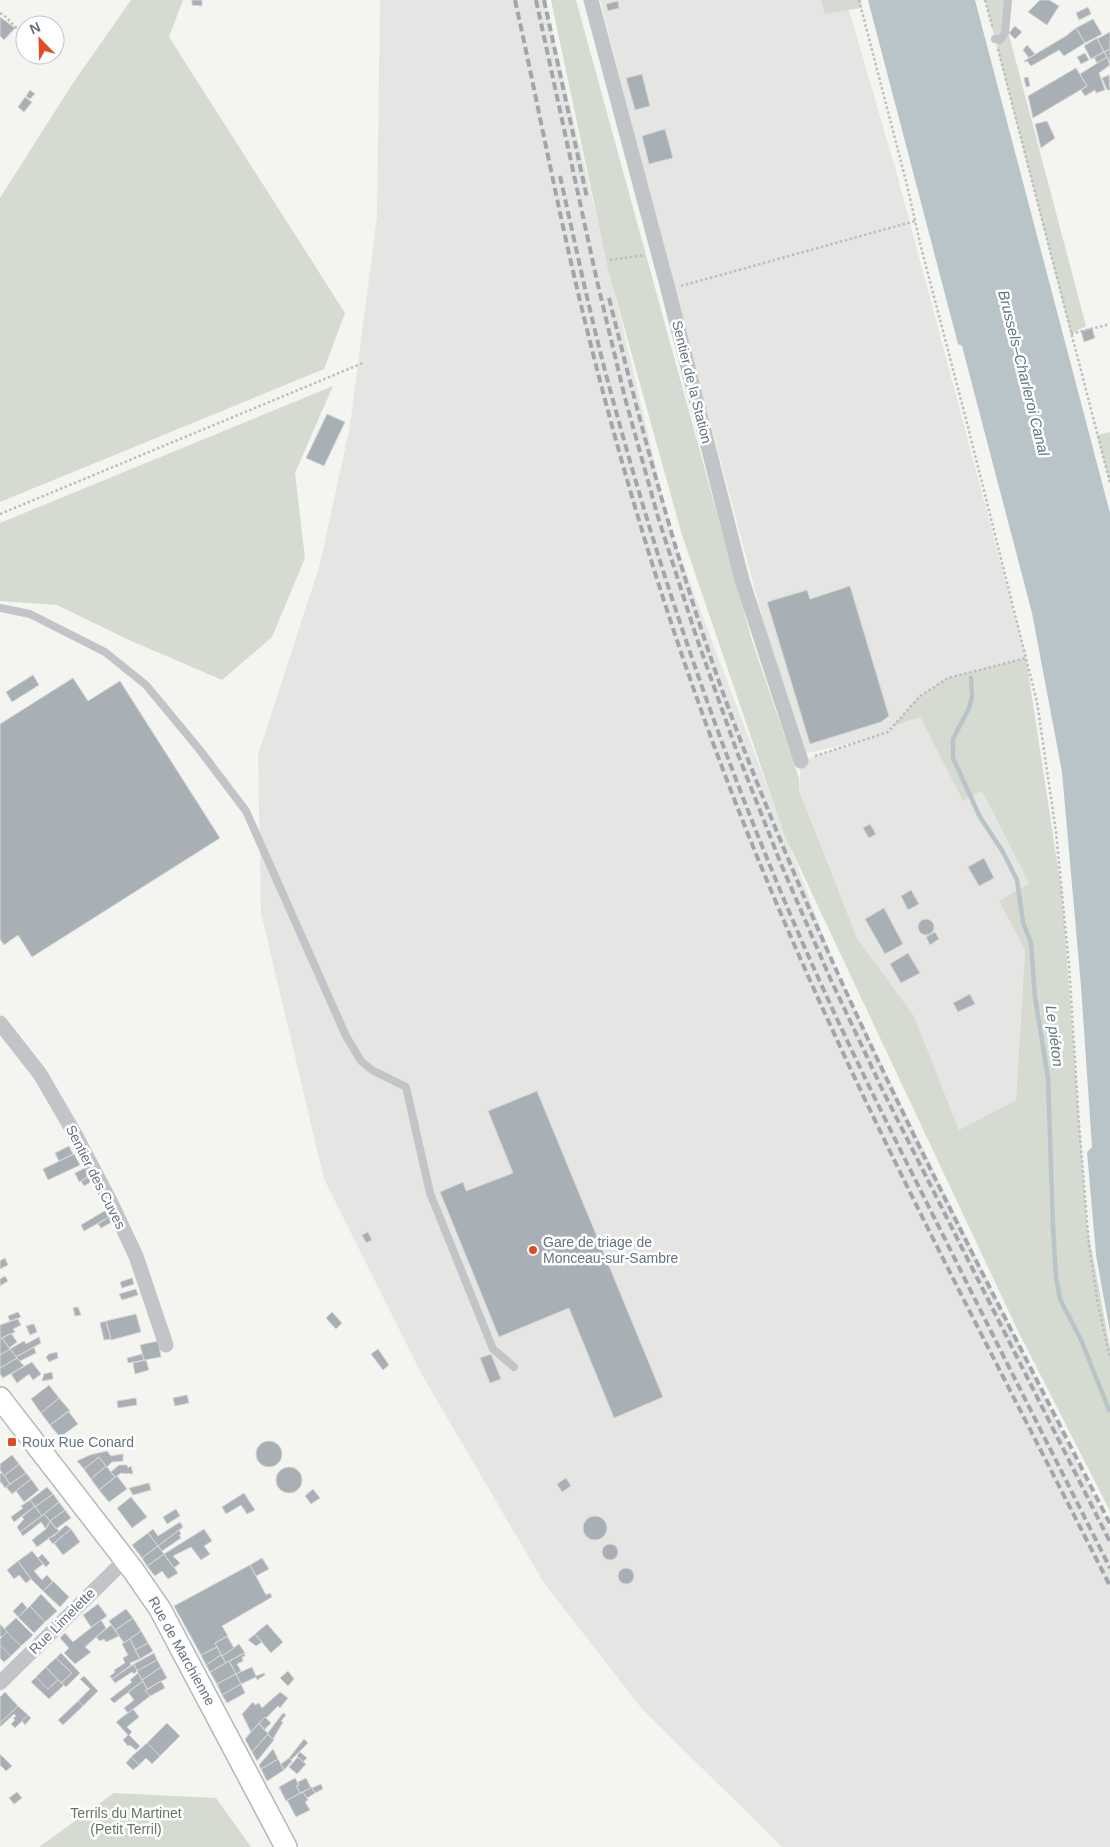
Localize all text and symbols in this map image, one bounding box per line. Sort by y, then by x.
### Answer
north arrow [15,15,65,65]
text: N [27,19,43,37]
water label: Brussels–Charleroi Canal [995,288,1053,458]
street label: Sentier de la Station [669,319,715,445]
water label: Le piéton [1043,1004,1067,1068]
street label: Sentier des Cuves [63,1122,129,1232]
place label: Gare de triage de Monceau-sur-Sambre [543,1234,679,1266]
marker: Gare de triage de Monceau-sur-Sambre [527,1244,539,1256]
place label: Roux Rue Conard [22,1434,134,1450]
marker: Roux Rue Conard [6,1436,18,1448]
street label: Rue Limelette [26,1585,98,1657]
street label: Rue de Marchienne [145,1594,219,1708]
park label: Terrils du Martinet (Petit Terril) [70,1805,182,1837]

